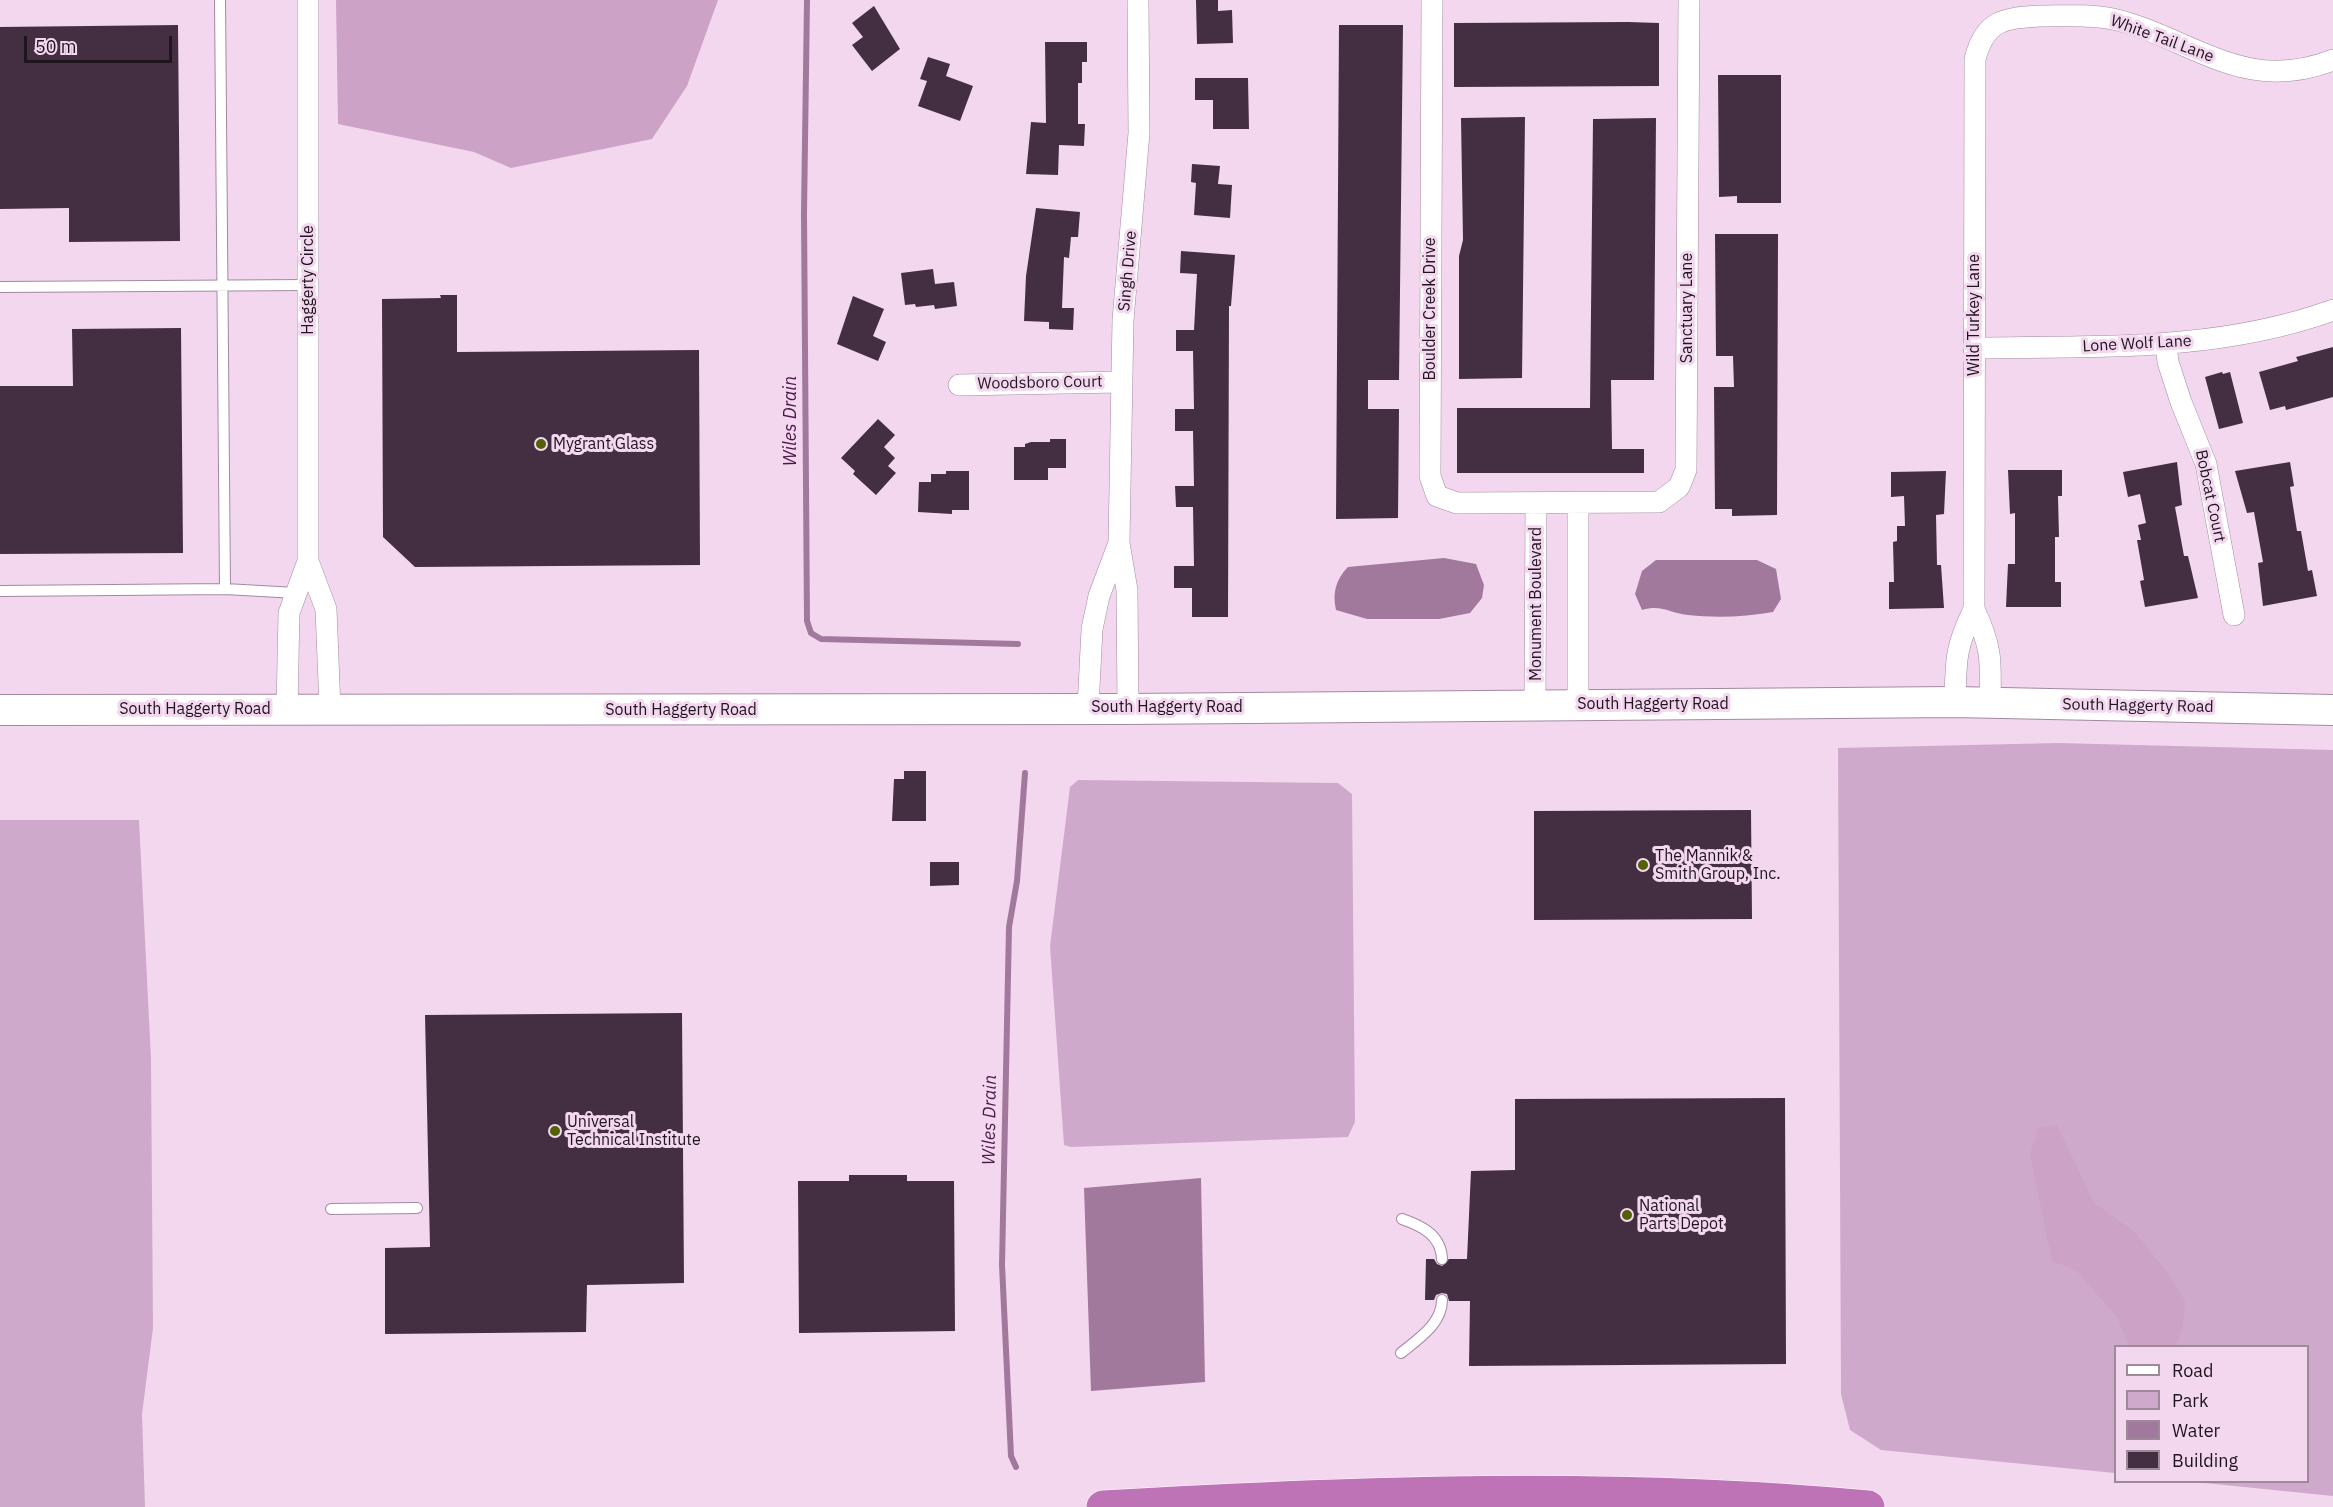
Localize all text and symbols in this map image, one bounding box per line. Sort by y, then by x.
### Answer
street label: White Tail Lane [2108,11,2216,67]
scale bar [27,24,176,62]
text: 50 m [35,35,77,58]
street label: Haggerty Circle [298,225,318,335]
street label: Singh Drive [1115,230,1141,312]
street label: Boulder Creek Drive [1420,237,1440,381]
street label: Sanctuary Lane [1677,253,1697,363]
street label: Wild Turkey Lane [1964,254,1984,376]
street label: Lone Wolf Lane [2082,332,2192,356]
street label: Woodsboro Court [977,372,1103,394]
water label: Wiles Drain [780,376,802,466]
place label: Mygrant Glass [553,434,654,454]
marker: Mygrant Glass [534,437,548,451]
street label: Bobcat Court [2191,448,2229,544]
street label: Monument Boulevard [1526,527,1546,681]
street label: South Haggerty Road [1577,694,1729,714]
street label: South Haggerty Road [2062,695,2214,717]
street label: South Haggerty Road [1091,697,1243,717]
street label: South Haggerty Road [119,699,271,719]
street label: South Haggerty Road [605,700,757,720]
place label: The Mannik & Smith Group, Inc. [1655,846,1781,884]
marker: The Mannik & Smith Group, Inc. [1636,858,1650,872]
water label: Wiles Drain [978,1075,1002,1165]
place label: Universal Technical Institute [567,1112,701,1150]
marker: Universal Technical Institute [548,1124,562,1138]
place label: National Parts Depot [1639,1196,1724,1234]
marker: National Parts Depot [1620,1208,1634,1222]
legend [2114,1345,2309,1483]
text: Road [2172,1359,2213,1382]
text: Park [2172,1389,2208,1412]
text: Water [2172,1419,2220,1442]
text: Building [2172,1449,2238,1472]

